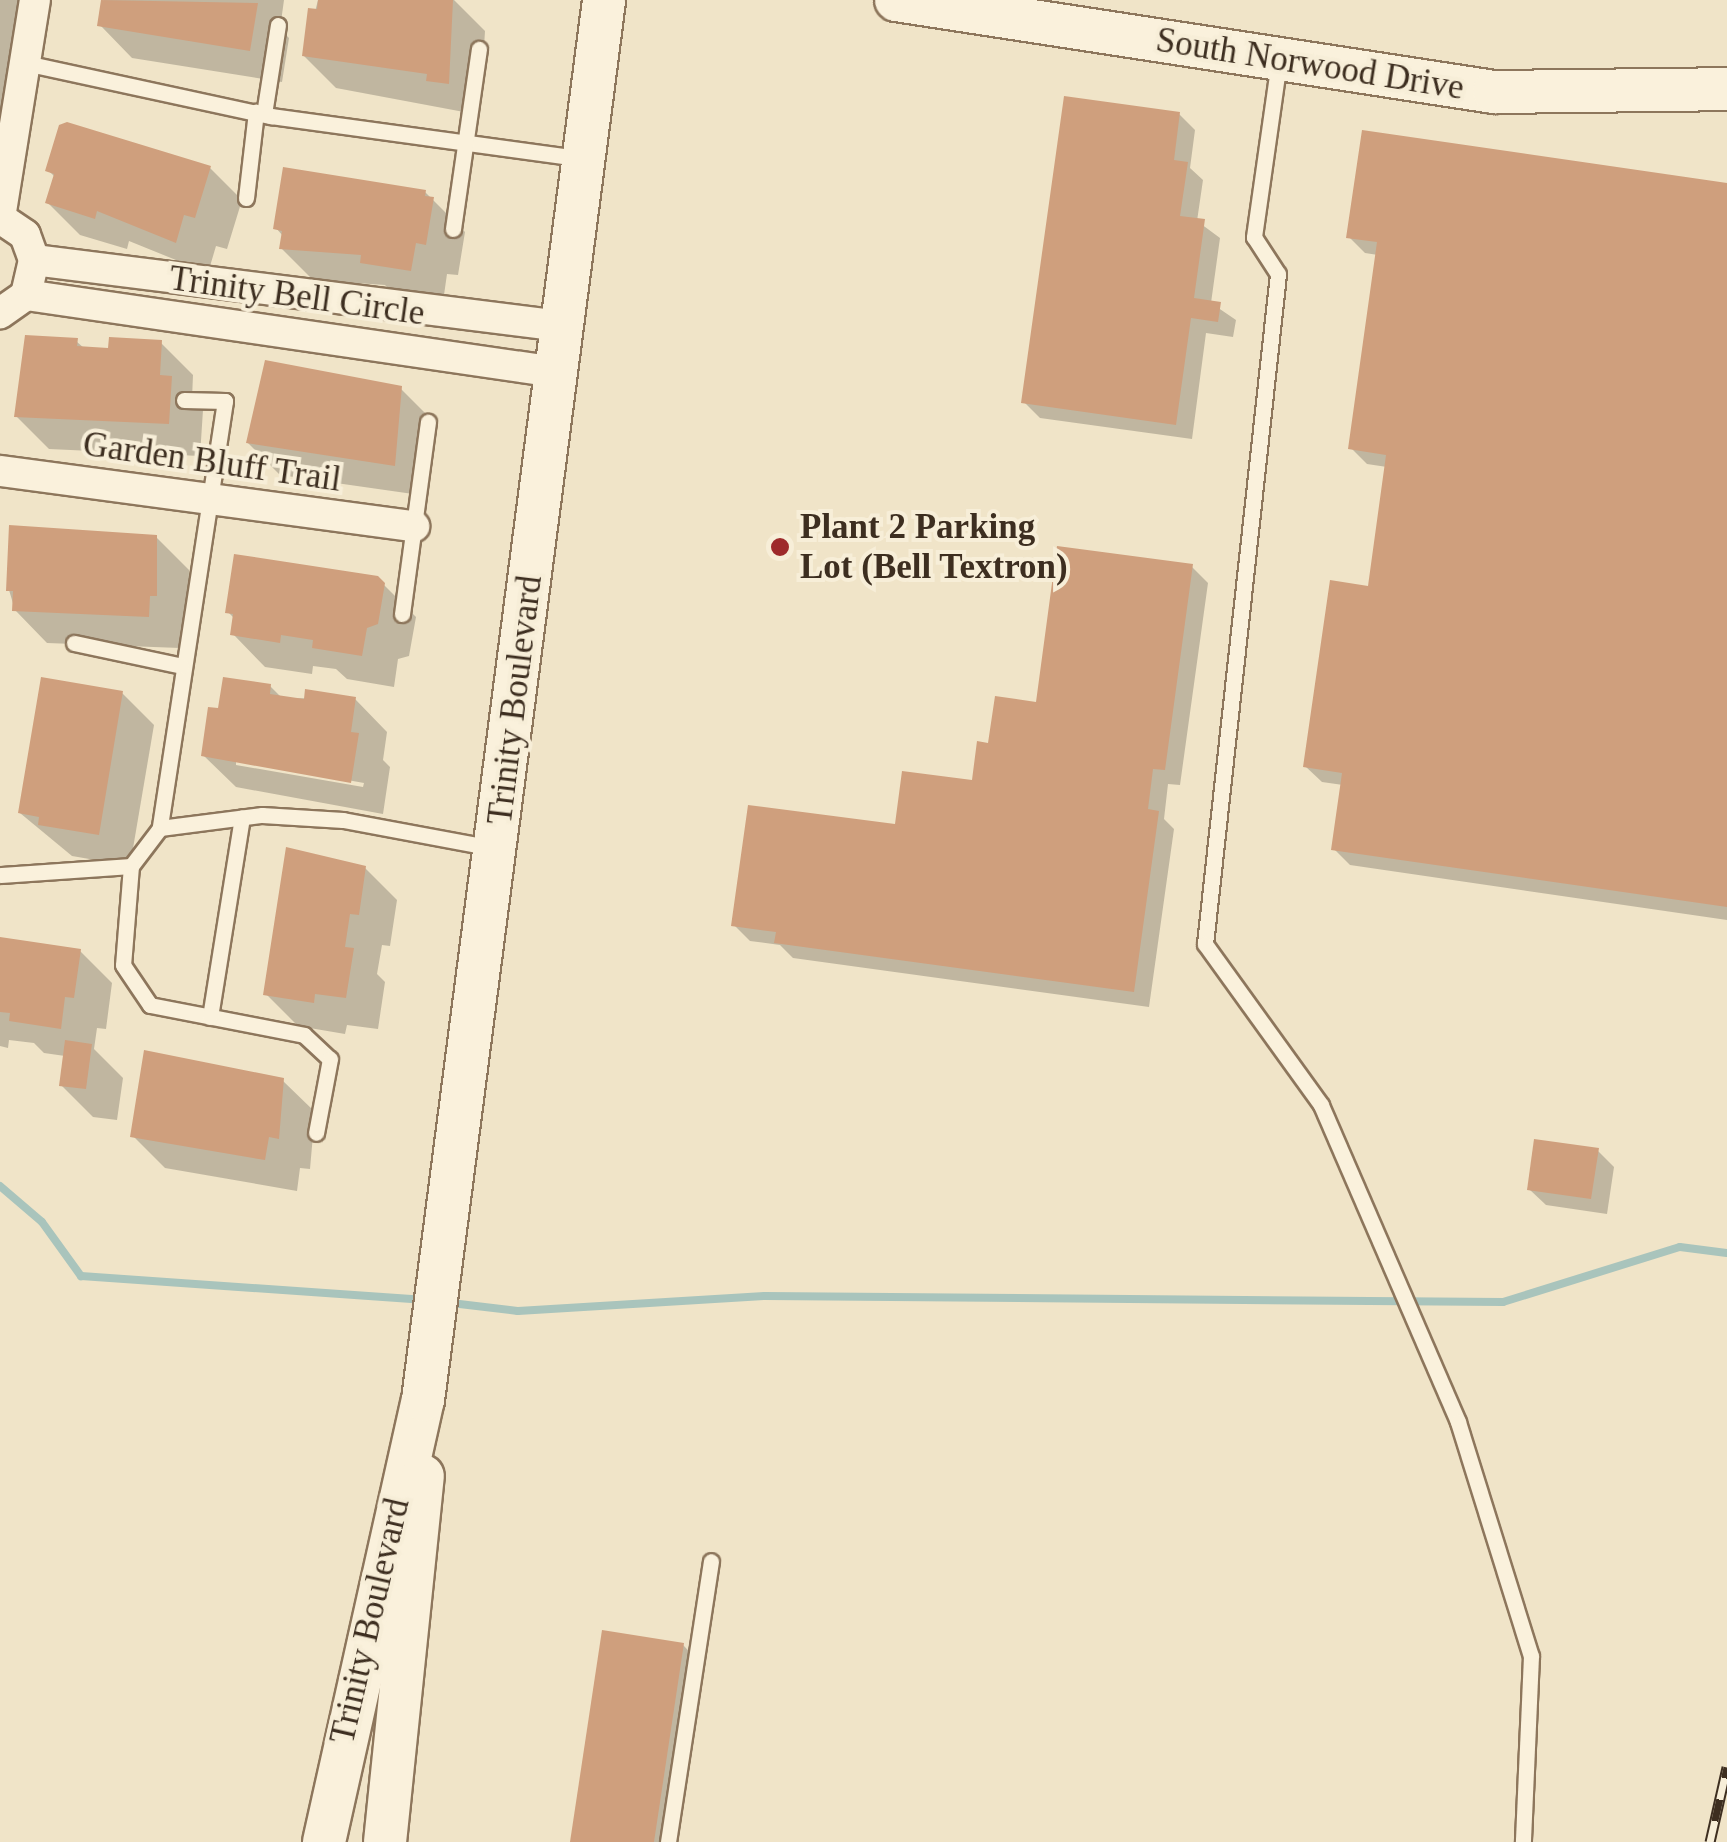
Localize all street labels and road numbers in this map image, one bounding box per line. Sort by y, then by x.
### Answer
street label: South Norwood Drive [1153,19,1467,109]
street label: Trinity Bell Circle [167,257,427,335]
street label: Garden Bluff Trail [80,423,344,501]
street label: Trinity Boulevard [479,573,551,827]
street label: Trinity Boulevard [321,1494,419,1748]

